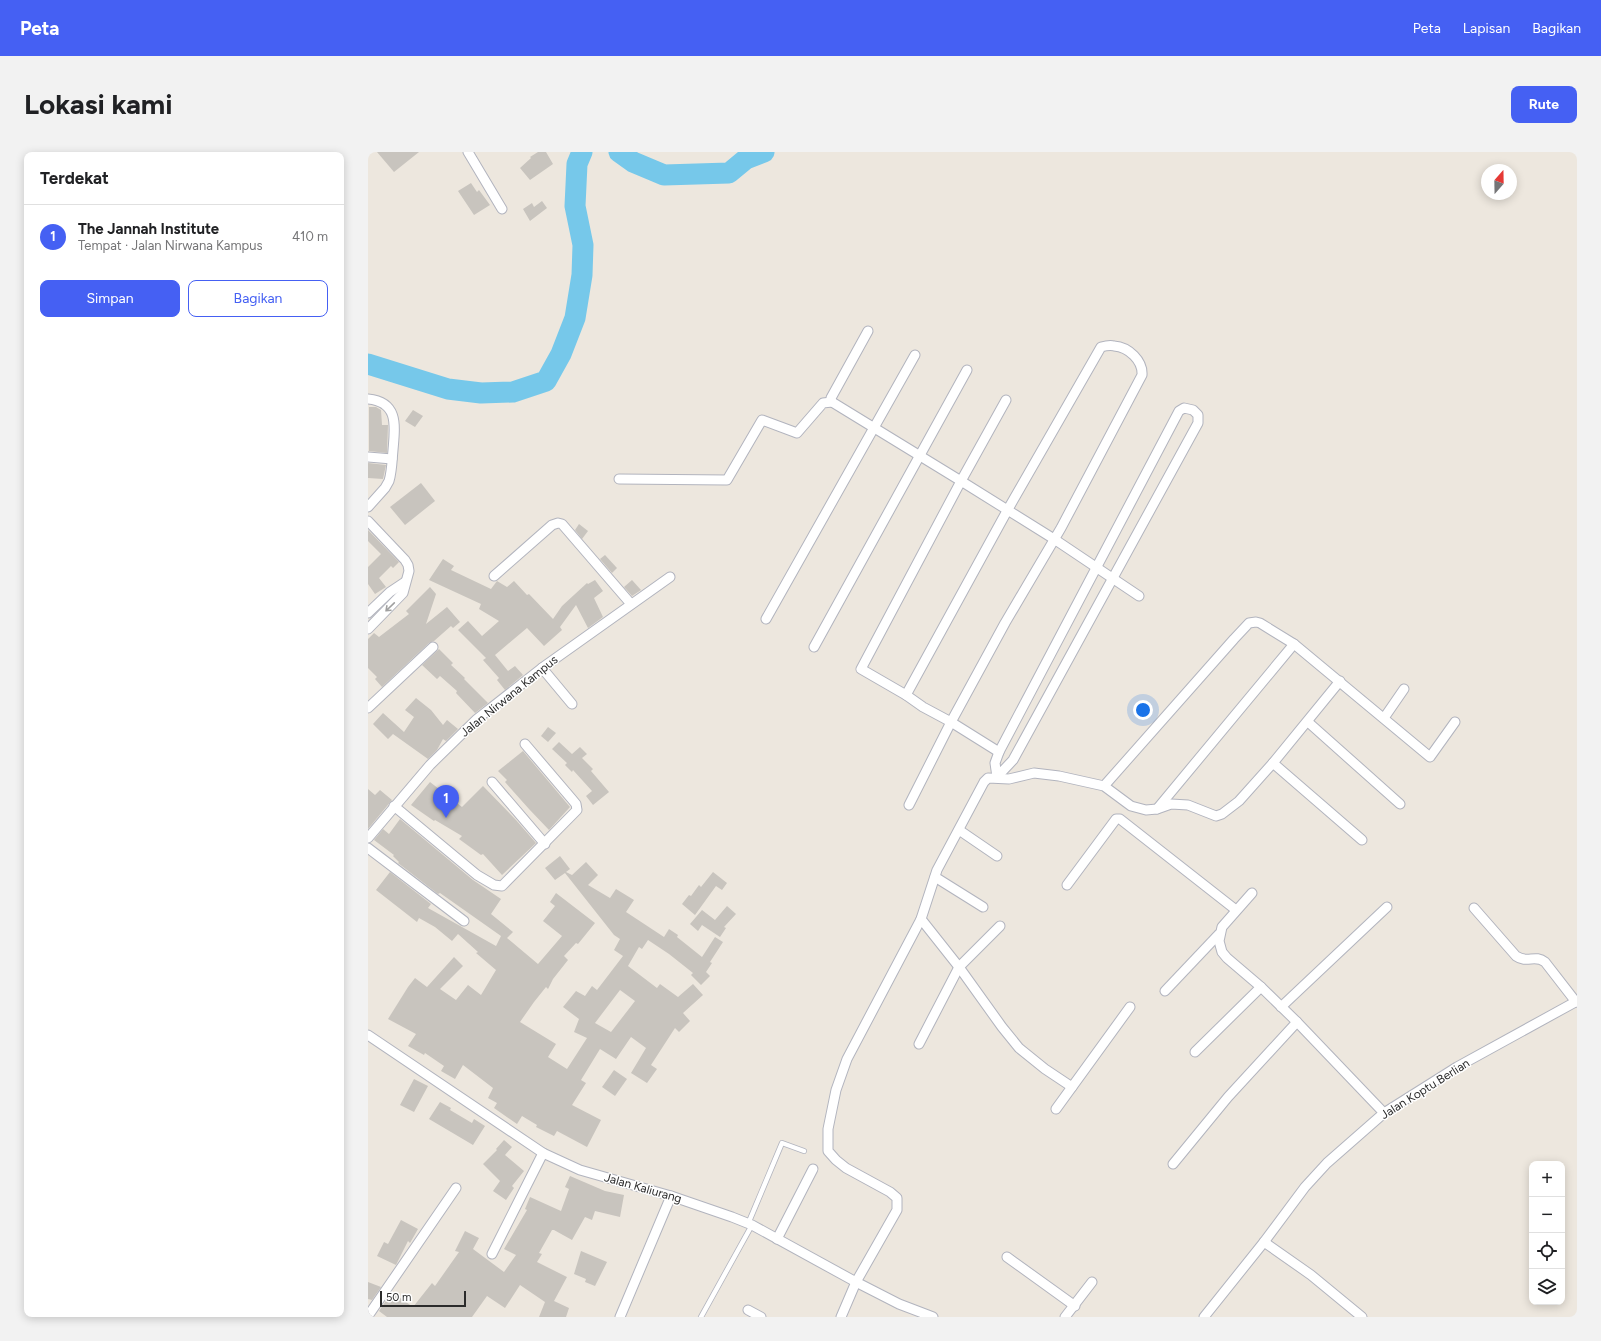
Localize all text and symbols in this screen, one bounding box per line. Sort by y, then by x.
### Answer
text: Peta [20,17,59,40]
text: Peta [1413,20,1441,37]
text: Lapisan [1463,20,1510,37]
text: Bagikan [1532,20,1581,37]
button: Rute [1511,86,1577,123]
text: Lokasi kami [24,87,173,121]
north arrow [1481,164,1517,200]
text: Terdekat [40,168,109,188]
text: The Jannah Institute [78,220,219,238]
text: 1 [50,229,56,244]
text: 410 m [292,229,328,244]
text: Tempat · Jalan Nirwana Kampus [78,238,263,253]
button: Simpan [40,280,180,317]
button: Bagikan [188,280,328,317]
one-way arrow [385,602,395,612]
street label: Jalan Nirwana Kampus [458,652,561,739]
your location [1133,700,1153,720]
pin: 1 [433,785,459,818]
street label: Jalan Koptu Berlian [1378,1056,1472,1122]
map controls [1529,1161,1565,1305]
button: + [1529,1161,1565,1197]
street label: Jalan Kaliurang [603,1170,683,1206]
button: − [1529,1197,1565,1233]
button: locate [1529,1233,1565,1269]
button: layers [1529,1269,1565,1305]
scale bar [380,1289,466,1308]
text: 50 m [386,1291,411,1304]

